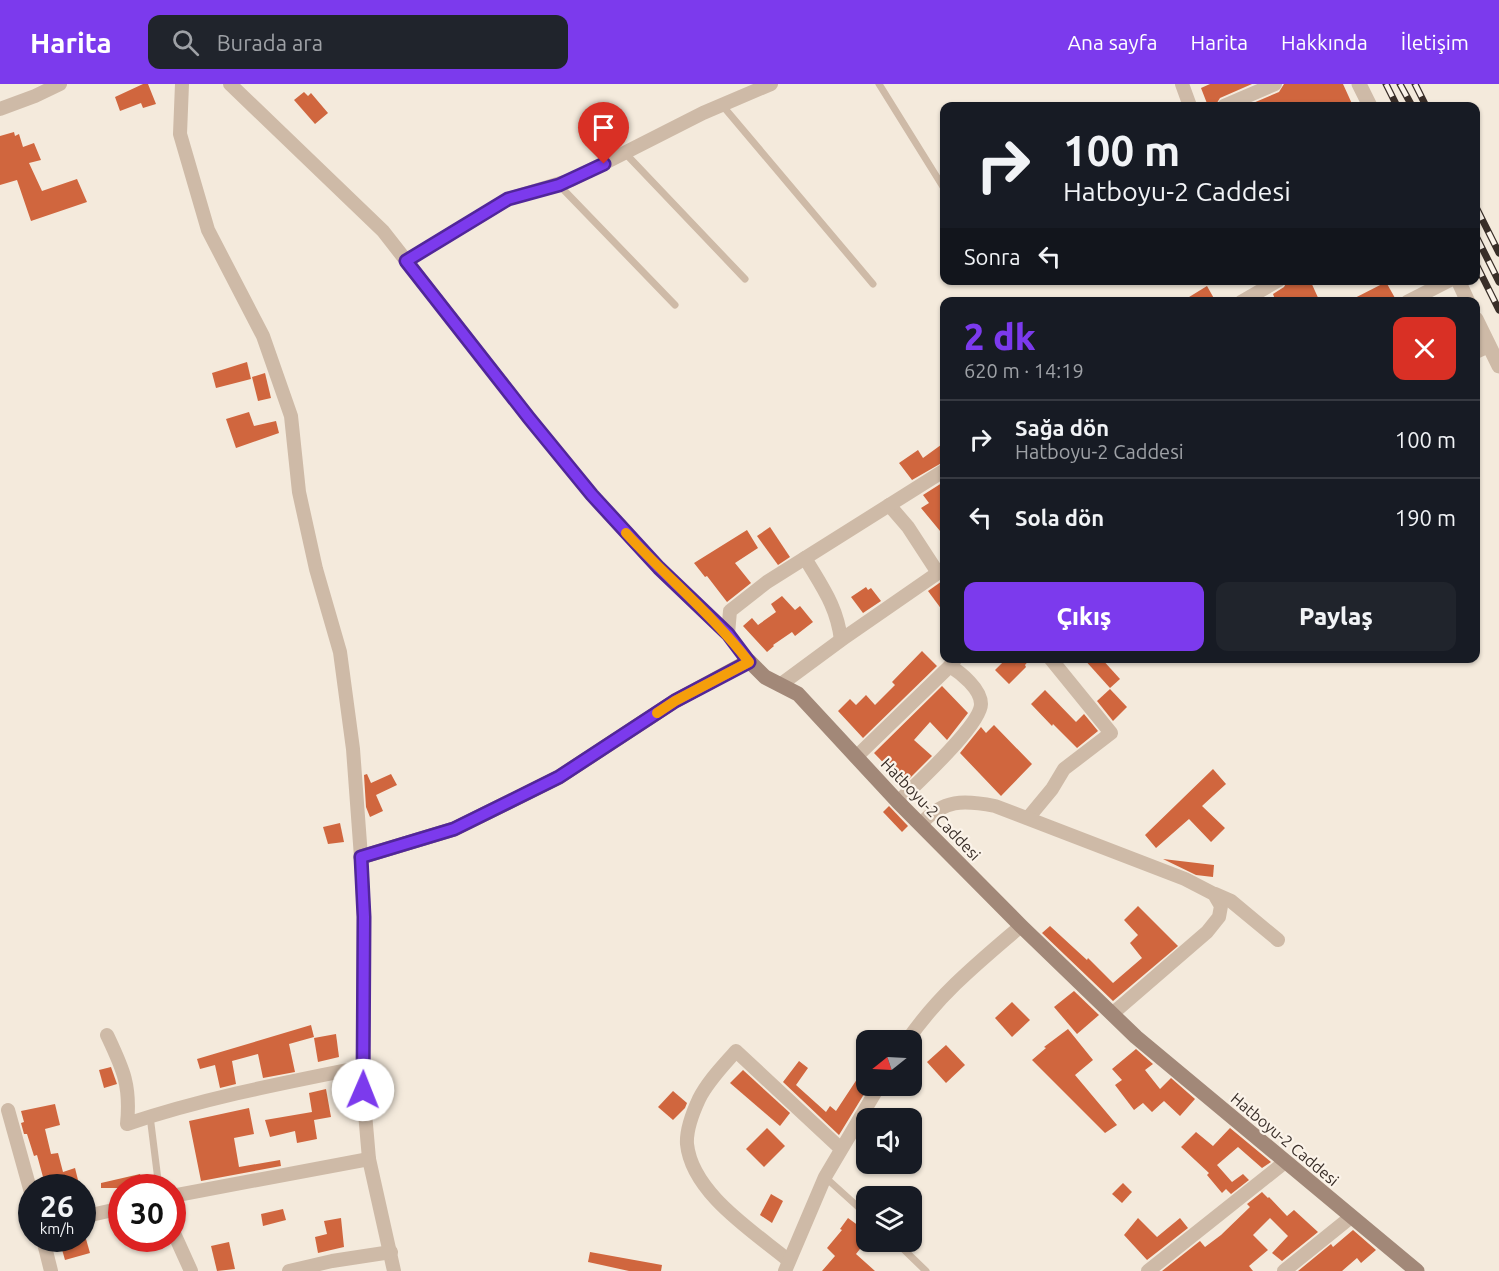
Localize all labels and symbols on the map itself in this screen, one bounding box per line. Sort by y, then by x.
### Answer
pin [578,102,629,164]
street label: Hatboyu-2 Caddesi [878,754,984,864]
north arrow [856,1030,922,1096]
position arrow [331,1058,395,1122]
street label: Hatboyu-2 Caddesi [1228,1089,1342,1189]
speed limit sign: 30 [108,1174,186,1252]

